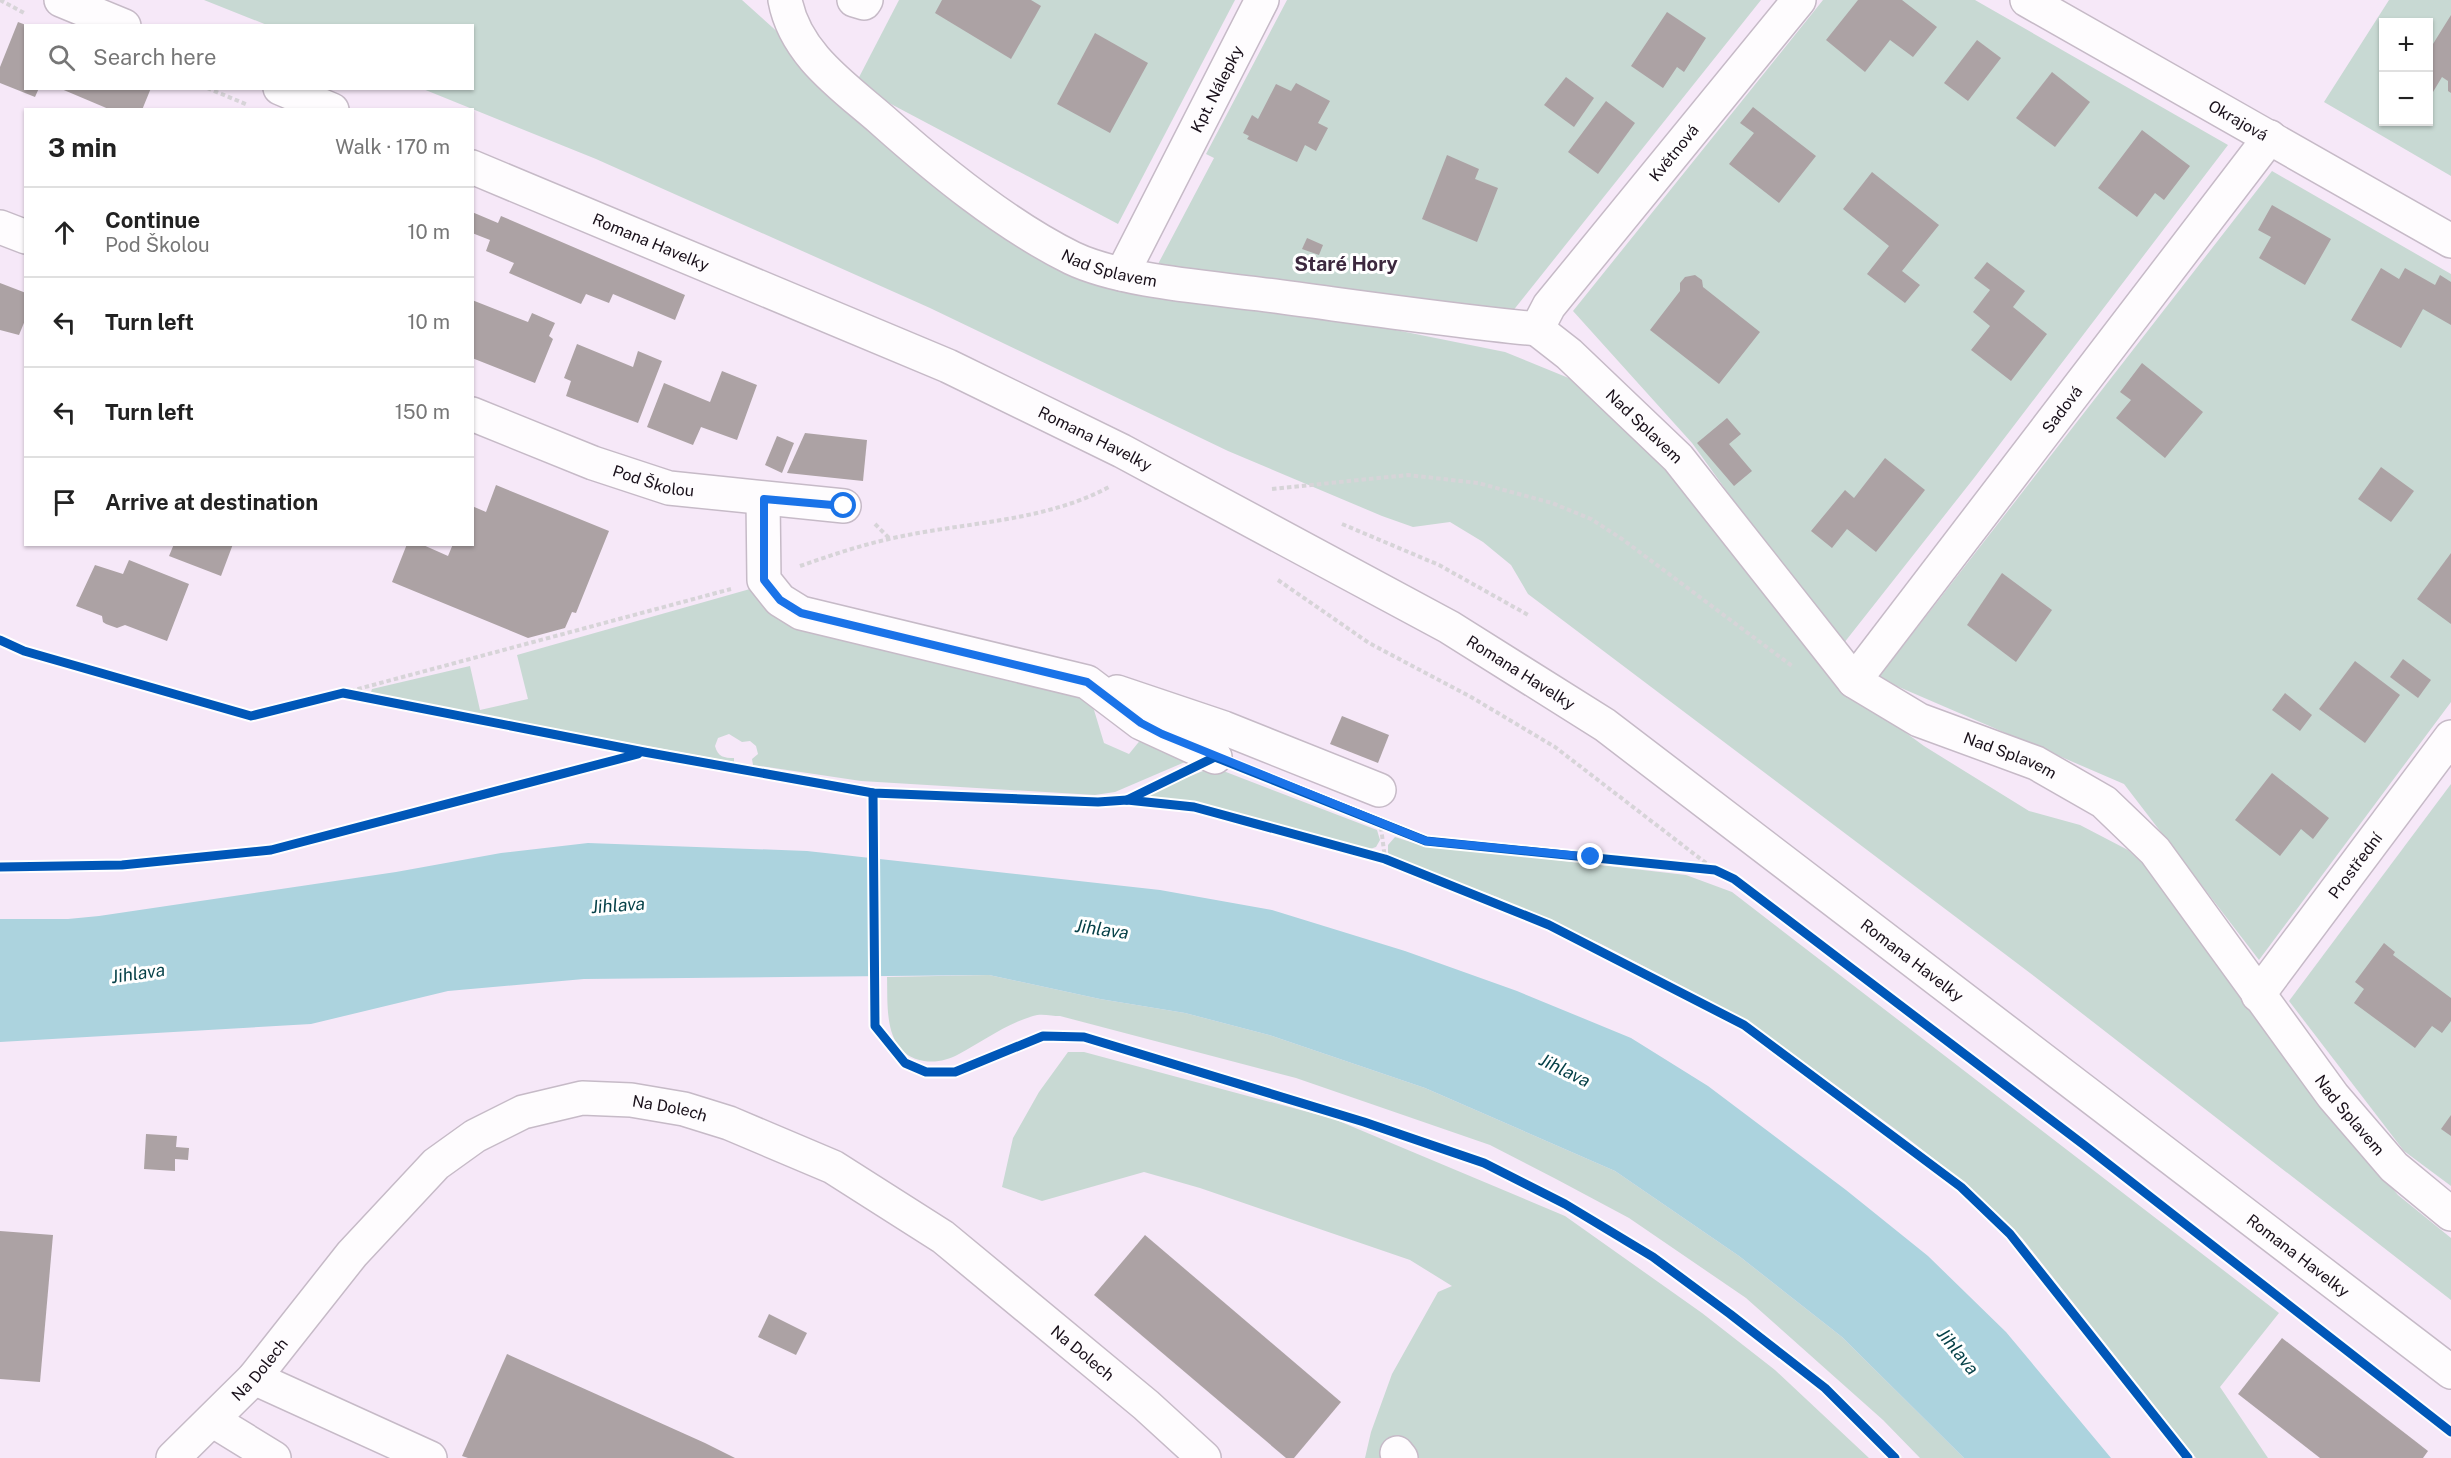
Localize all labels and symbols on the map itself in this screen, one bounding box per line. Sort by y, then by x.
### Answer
street label: Kpt. Nálepky [1186,42,1247,136]
street label: Okrajová [2205,96,2271,144]
street label: Květnová [1645,121,1703,185]
street label: Romana Havelky [590,209,713,275]
street label: Nad Splavem [1058,245,1158,290]
district label: Staré Hory [1294,252,1398,276]
street label: Sadová [2038,382,2086,437]
street label: Nad Splavem [1602,385,1687,467]
street label: Romana Havelky [1035,402,1156,475]
street label: Pod Školou [611,461,695,500]
route start [830,492,856,518]
street label: Romana Havelky [1463,631,1579,714]
street label: Nad Splavem [1961,728,2060,782]
street label: Prostřední [2324,828,2387,902]
route end [1577,843,1603,869]
water label: Jihlava [590,893,646,917]
water label: Jihlava [1074,915,1130,943]
street label: Romana Havelky [1857,915,1968,1006]
water label: Jihlava [110,959,166,987]
water label: Jihlava [1536,1049,1594,1091]
street label: Nad Splavem [2311,1071,2389,1159]
street label: Na Dolech [631,1091,710,1125]
street label: Romana Havelky [2243,1210,2354,1301]
street label: Na Dolech [1047,1321,1118,1384]
water label: Jihlava [1933,1323,1983,1379]
street label: Na Dolech [227,1334,291,1404]

